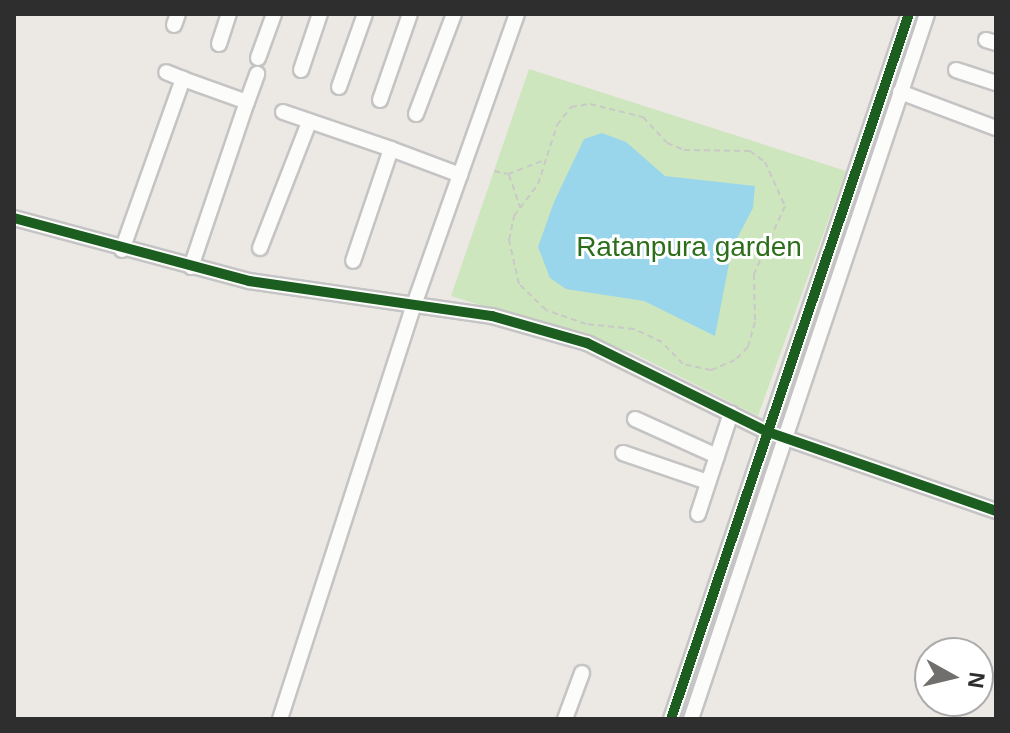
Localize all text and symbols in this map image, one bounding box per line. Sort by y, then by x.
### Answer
park label: Ratanpura garden [576,230,802,264]
north arrow [914,637,994,717]
text: N [963,671,990,690]

